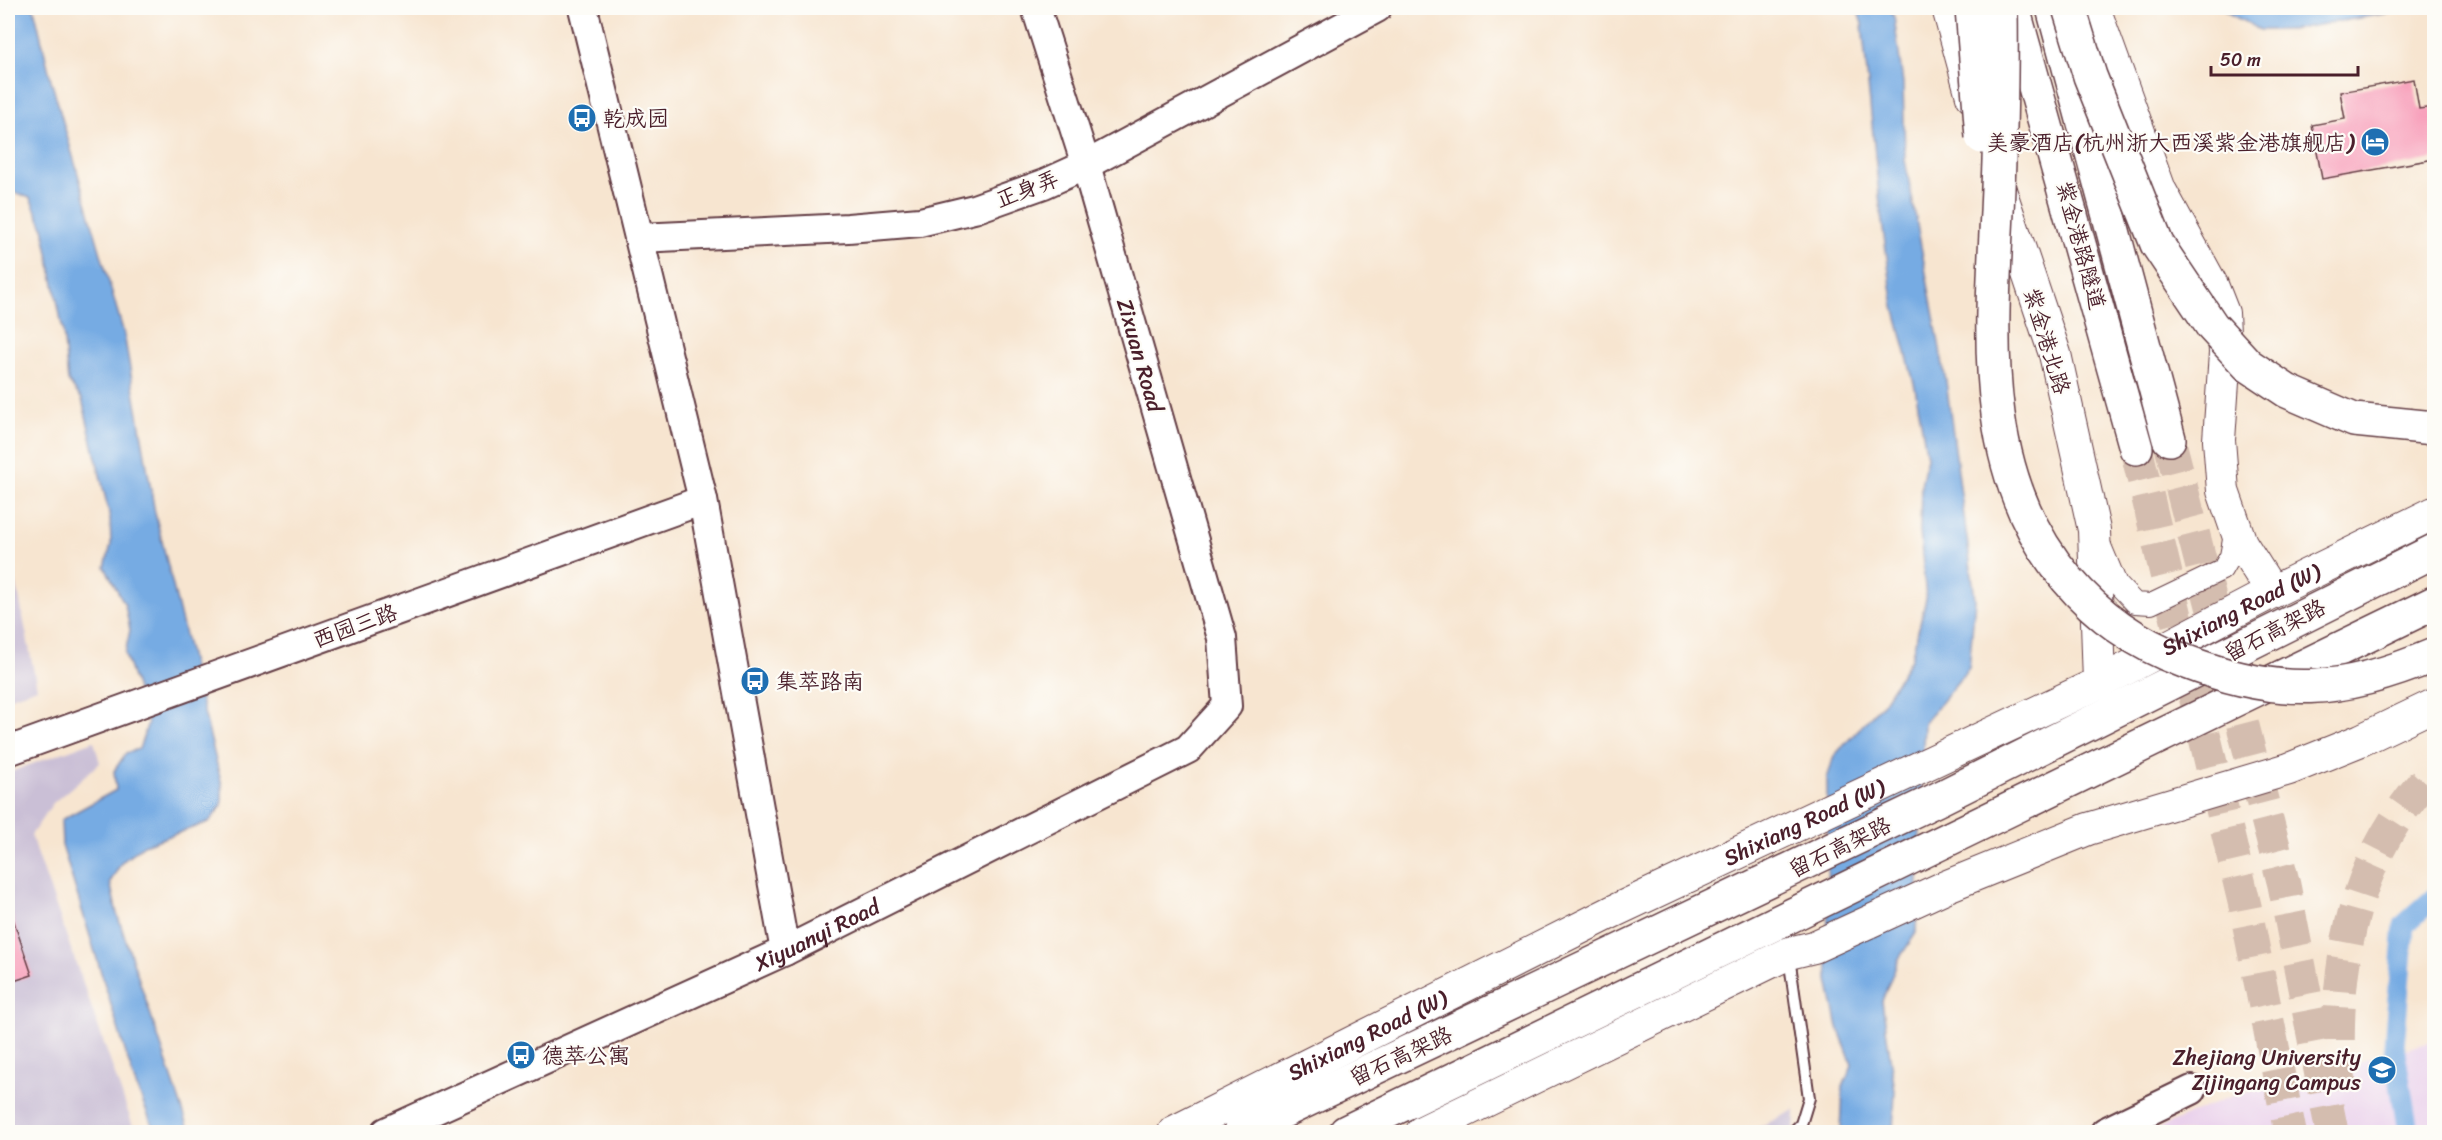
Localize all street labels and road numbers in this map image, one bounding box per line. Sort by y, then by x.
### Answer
street label: 正身弄 [989,159,1065,219]
street label: 紫金港路隧道 [2045,176,2117,314]
street label: 紫金港北路 [2012,283,2082,399]
street label: Zixuan Road [1105,293,1175,418]
street label: Shixiang Road (W) [2154,551,2328,667]
street label: 留石高架路 [2217,588,2333,672]
street label: 西园三路 [307,593,403,659]
street label: Shixiang Road (W) [1717,767,1892,877]
street label: 留石高架路 [1782,805,1898,889]
street label: Xiyuanyi Road [747,886,888,982]
street label: Shixiang Road (W) [1280,978,1455,1092]
street label: 留石高架路 [1343,1015,1459,1097]

